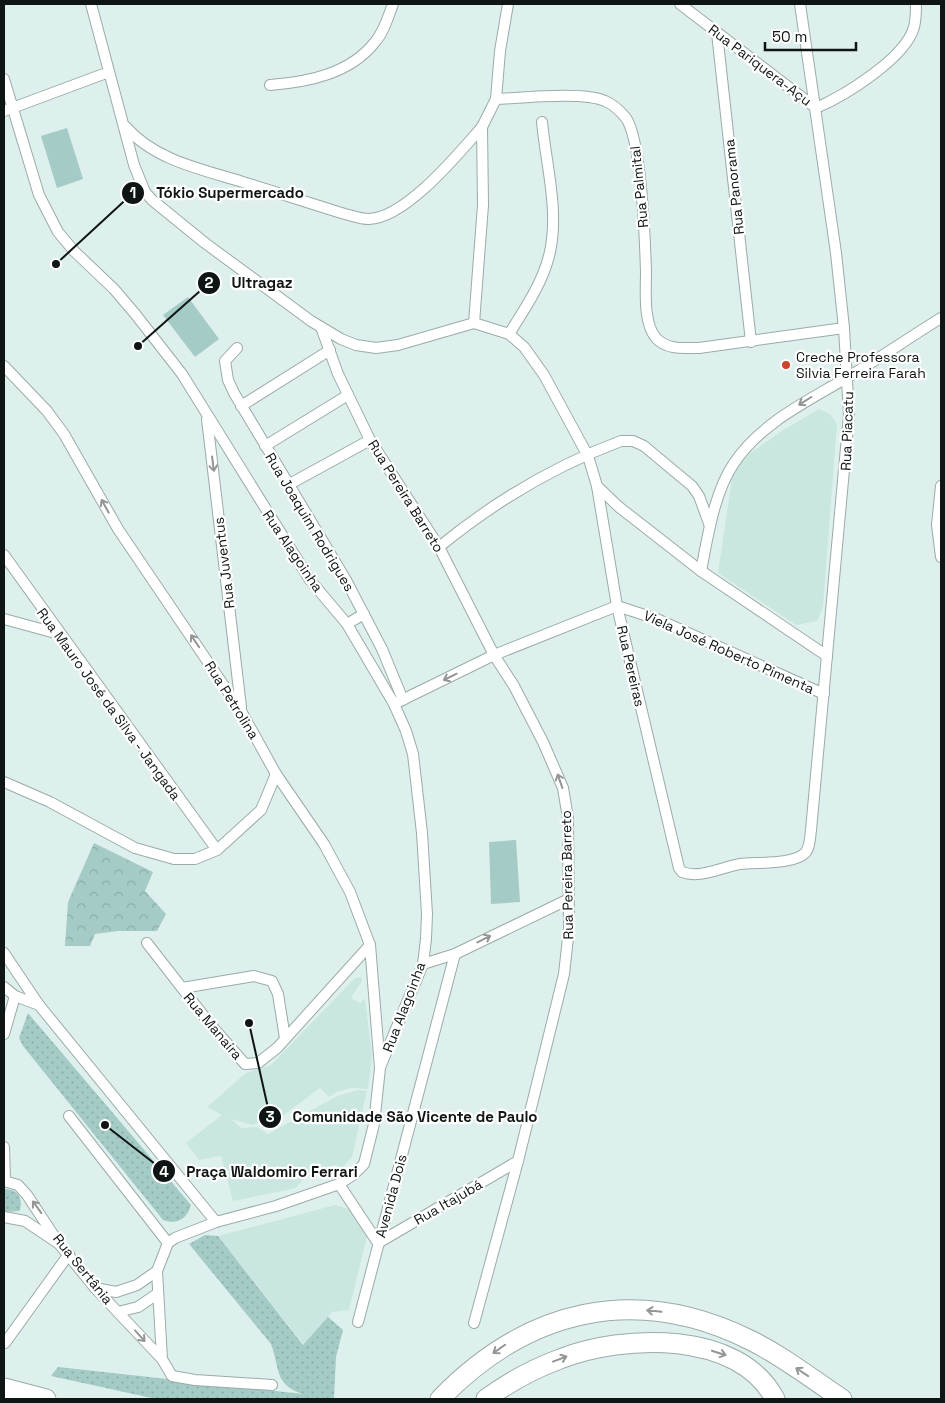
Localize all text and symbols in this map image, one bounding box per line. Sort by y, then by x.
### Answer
street label: Rua Pariquera-Açu [705,20,815,110]
scale bar [765,20,856,52]
text: 50 m [772,27,807,46]
street label: Rua Panorama [720,138,748,236]
street label: Rua Palmital [626,145,652,229]
callout: Tókio Supermercado [121,178,313,208]
text: 1 [130,183,136,202]
text: Tókio Supermercado [156,183,304,202]
callout: Ultragaz [196,268,302,298]
text: 2 [205,273,214,292]
text: Ultragaz [231,273,293,292]
place label: Creche Professora Silvia Ferreira Farah [796,348,926,382]
marker: Creche Professora Silvia Ferreira Farah [780,359,792,371]
street label: Rua Piacatu [837,391,857,471]
one-way arrow [799,396,813,406]
street label: Rua Pereira Barreto [364,436,448,556]
street label: Rua Joaquim Rodrigues [261,449,359,595]
one-way arrow [208,456,218,472]
one-way arrow [100,499,109,514]
street label: Rua Alagoinha [259,506,327,596]
street label: Rua Juventus [209,516,239,610]
street label: Rua Mauro José da Silva - Jangada [33,604,185,804]
street label: Viela José Roberto Pimenta [641,606,817,698]
street label: Rua Pereiras [613,624,649,708]
one-way arrow [190,634,200,648]
street label: Rua Petrolina [201,658,263,742]
one-way arrow [443,672,458,682]
one-way arrow [555,773,564,789]
street label: Rua Pereira Barreto [557,810,577,940]
one-way arrow [476,934,491,943]
street label: Rua Alagoinha [379,959,429,1055]
street label: Rua Manaíra [180,989,246,1063]
callout: Comunidade São Vicente de Paulo [258,1102,548,1132]
text: 3 [265,1107,275,1126]
text: Comunidade São Vicente de Paulo [292,1107,538,1126]
street label: Avenida Dois [371,1152,411,1240]
callout: Praça Waldomiro Ferrari [151,1156,368,1186]
text: 4 [159,1162,169,1181]
text: Praça Waldomiro Ferrari [186,1162,358,1181]
street label: Rua Itajubá [411,1175,485,1229]
one-way arrow [32,1200,42,1214]
street label: Rua Sertânia [49,1230,117,1308]
one-way arrow [646,1306,662,1316]
one-way arrow [134,1329,146,1342]
one-way arrow [492,1344,506,1354]
one-way arrow [711,1349,726,1358]
one-way arrow [551,1354,567,1363]
one-way arrow [795,1367,809,1377]

